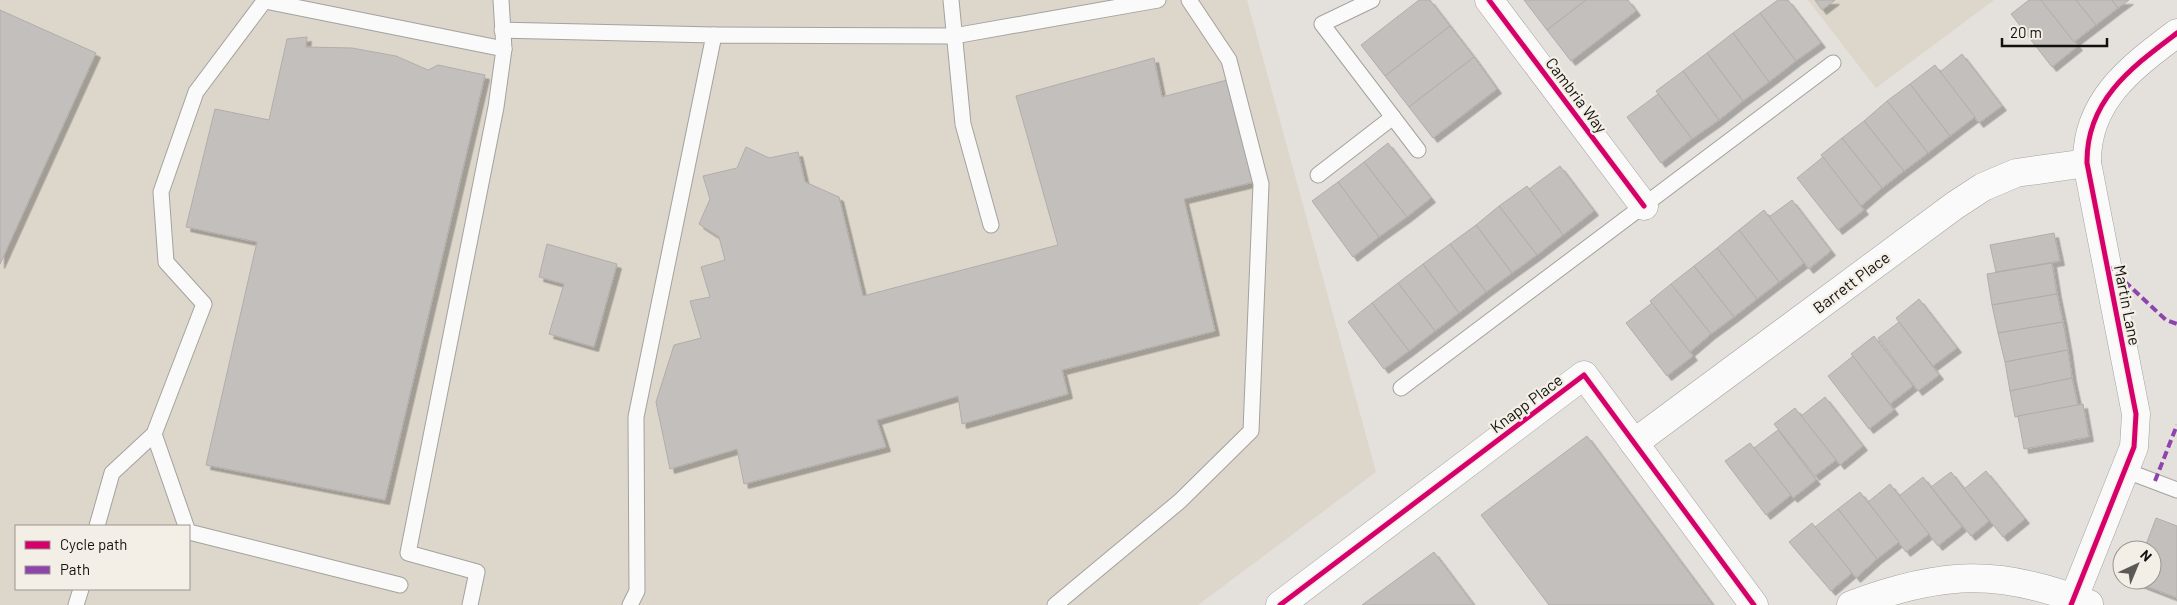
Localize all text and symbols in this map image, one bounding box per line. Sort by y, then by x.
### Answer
scale bar [2002,15,2107,47]
text: 20 m [2010,23,2042,41]
street label: Cambria Way [1542,53,1612,137]
street label: Barrett Place [1809,247,1893,317]
street label: Martin Lane [2111,263,2145,347]
street label: Knapp Place [1486,370,1566,436]
legend [15,525,190,590]
text: Cycle path [60,535,127,553]
north arrow [2112,540,2162,590]
text: N [2137,546,2156,565]
text: Path [60,560,90,578]

